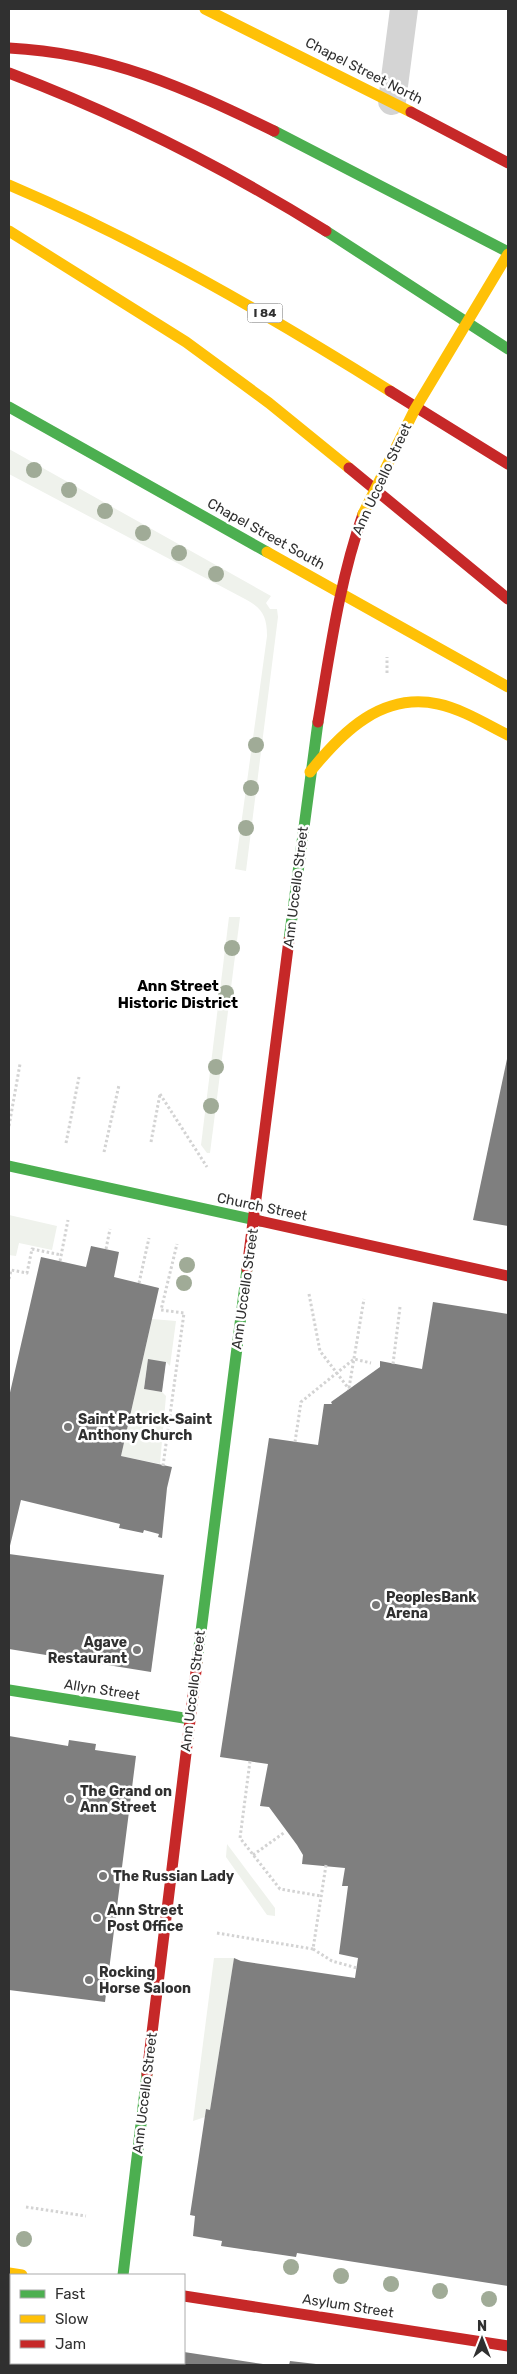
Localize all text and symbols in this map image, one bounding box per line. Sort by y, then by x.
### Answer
street label: Chapel Street North [302,34,426,108]
road number: I 84 [248,304,282,322]
street label: Ann Uccello Street [349,420,416,538]
street label: Chapel Street South [204,495,328,573]
street label: Ann Uccello Street [280,825,312,948]
district label: Ann Street Historic District [118,977,238,1012]
street label: Church Street [215,1189,309,1225]
street label: Ann Uccello Street [228,1227,262,1350]
place label: Saint Patrick-Saint Anthony Church [78,1411,212,1444]
marker: Saint Patrick-Saint Anthony Church [62,1421,74,1433]
place label: PeoplesBank Arena [386,1589,477,1622]
marker: PeoplesBank Arena [370,1599,382,1611]
street label: Ann Uccello Street [177,1629,209,1752]
place label: Agave Restaurant [48,1634,127,1667]
marker: Agave Restaurant [131,1644,143,1656]
street label: Allyn Street [63,1676,142,1704]
place label: The Grand on Ann Street [80,1783,172,1816]
marker: The Grand on Ann Street [64,1793,76,1805]
place label: The Russian Lady [113,1868,235,1885]
marker: The Russian Lady [97,1870,109,1882]
place label: Ann Street Post Office [107,1902,184,1935]
marker: Ann Street Post Office [91,1912,103,1924]
place label: Rocking Horse Saloon [99,1964,191,1997]
marker: Rocking Horse Saloon [83,1974,95,1986]
street label: Ann Uccello Street [129,2031,161,2154]
legend [10,2274,185,2364]
text: Fast [55,2285,85,2303]
street label: Asylum Street [301,2290,395,2322]
text: Slow [55,2310,88,2328]
north arrow [457,2314,507,2364]
text: N [477,2318,487,2335]
text: Jam [55,2335,86,2353]

